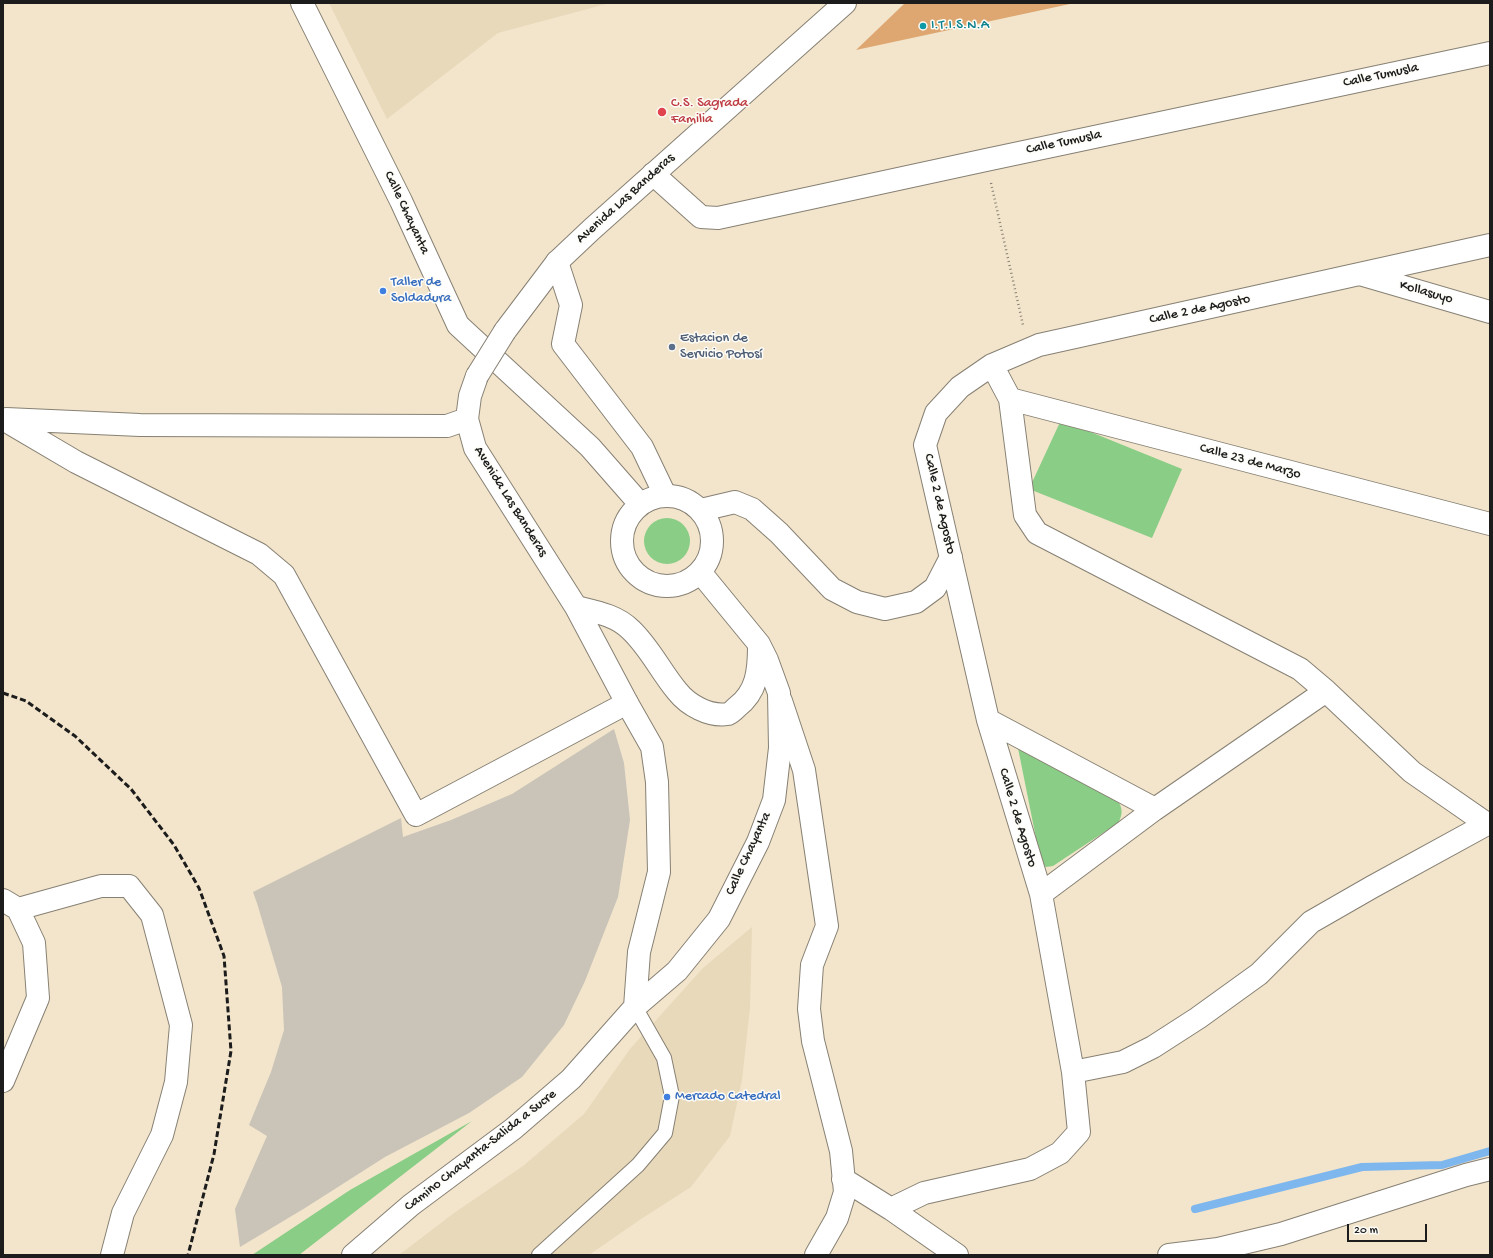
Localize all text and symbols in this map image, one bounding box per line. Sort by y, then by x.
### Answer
place label: I.T.I.S.N.A [931,18,989,34]
marker: I.T.I.S.N.A [918,21,928,31]
street label: Calle Tumusla [1342,60,1420,92]
place label: C.S. Sagrada Familia [671,96,748,128]
marker: C.S. Sagrada Familia [656,106,668,118]
street label: Calle Tumusla [1025,127,1103,159]
street label: Avenida Las Banderas [573,150,679,248]
street label: Calle Chayanta [379,169,433,257]
place label: Taller de Soldadura [391,275,451,308]
street label: Kollasuyo [1397,277,1455,309]
marker: Taller de Soldadura [378,286,388,296]
street label: Calle 2 de Agosto [1148,291,1252,329]
place label: Estacion de Servicio Potosí [680,331,762,364]
marker: Estacion de Servicio Potosí [667,342,677,352]
street label: Calle 23 de Marzo [1198,440,1302,484]
street label: Avenida Las Banderas [469,444,551,560]
street label: Calle 2 de Agosto [919,452,959,556]
street label: Calle 2 de Agosto [994,766,1040,870]
street label: Calle Chayanta [722,810,776,898]
street label: Camino Chayanta-Salida a Sucre [402,1086,560,1216]
place label: Mercado Catedral [675,1089,781,1105]
marker: Mercado Catedral [662,1092,672,1102]
scale bar [1349,1216,1429,1242]
text: 20 m [1354,1224,1378,1238]

